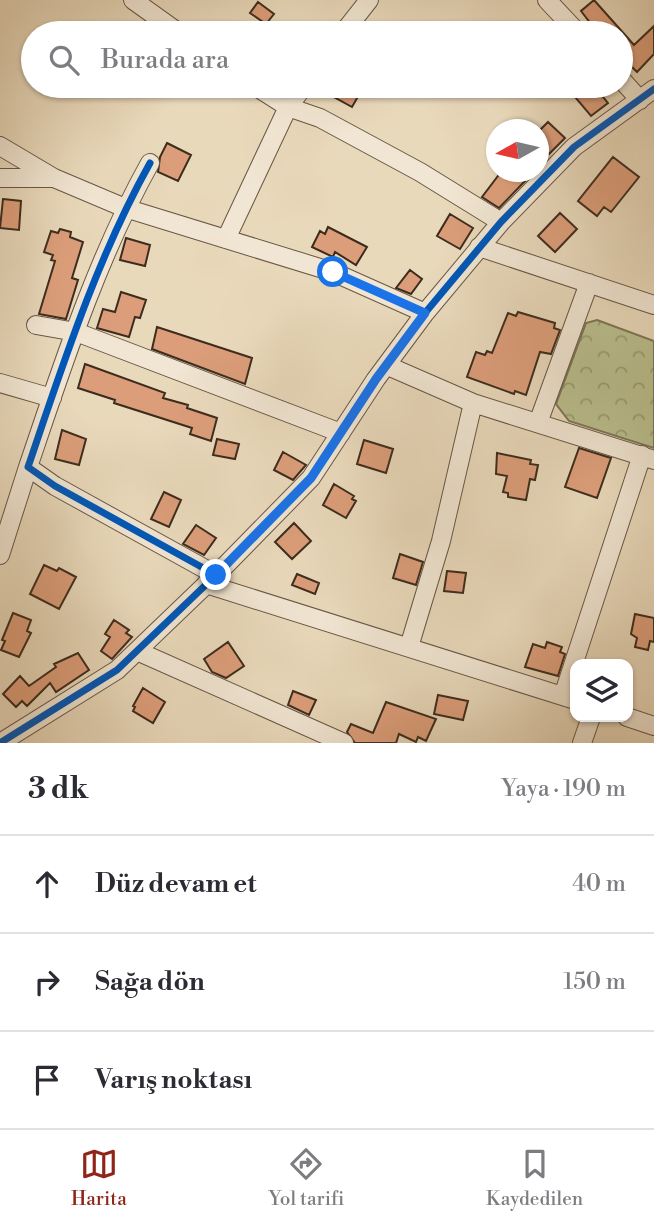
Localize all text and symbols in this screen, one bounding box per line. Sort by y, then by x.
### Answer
search box [21,21,633,98]
icon: search [45,41,83,79]
text: Burada ara [101,44,229,76]
north arrow [486,119,549,182]
route start [317,256,348,287]
route end [200,559,231,590]
map controls [570,659,633,722]
button: layers [570,659,633,722]
text: 3 dk [28,770,88,808]
text: Yaya · 190 m [501,775,626,803]
icon: ahead [28,865,66,903]
text: Düz devam et [95,868,257,900]
text: 40 m [572,870,626,898]
icon: right [28,963,66,1001]
text: Sağa dön [95,966,205,998]
text: 150 m [563,968,626,996]
icon: arrive [28,1061,66,1099]
text: Varış noktası [95,1064,252,1096]
tab: Harita [71,1145,127,1211]
tab: Yol tarifi [269,1145,344,1211]
tab: Kaydedilen [486,1145,583,1211]

